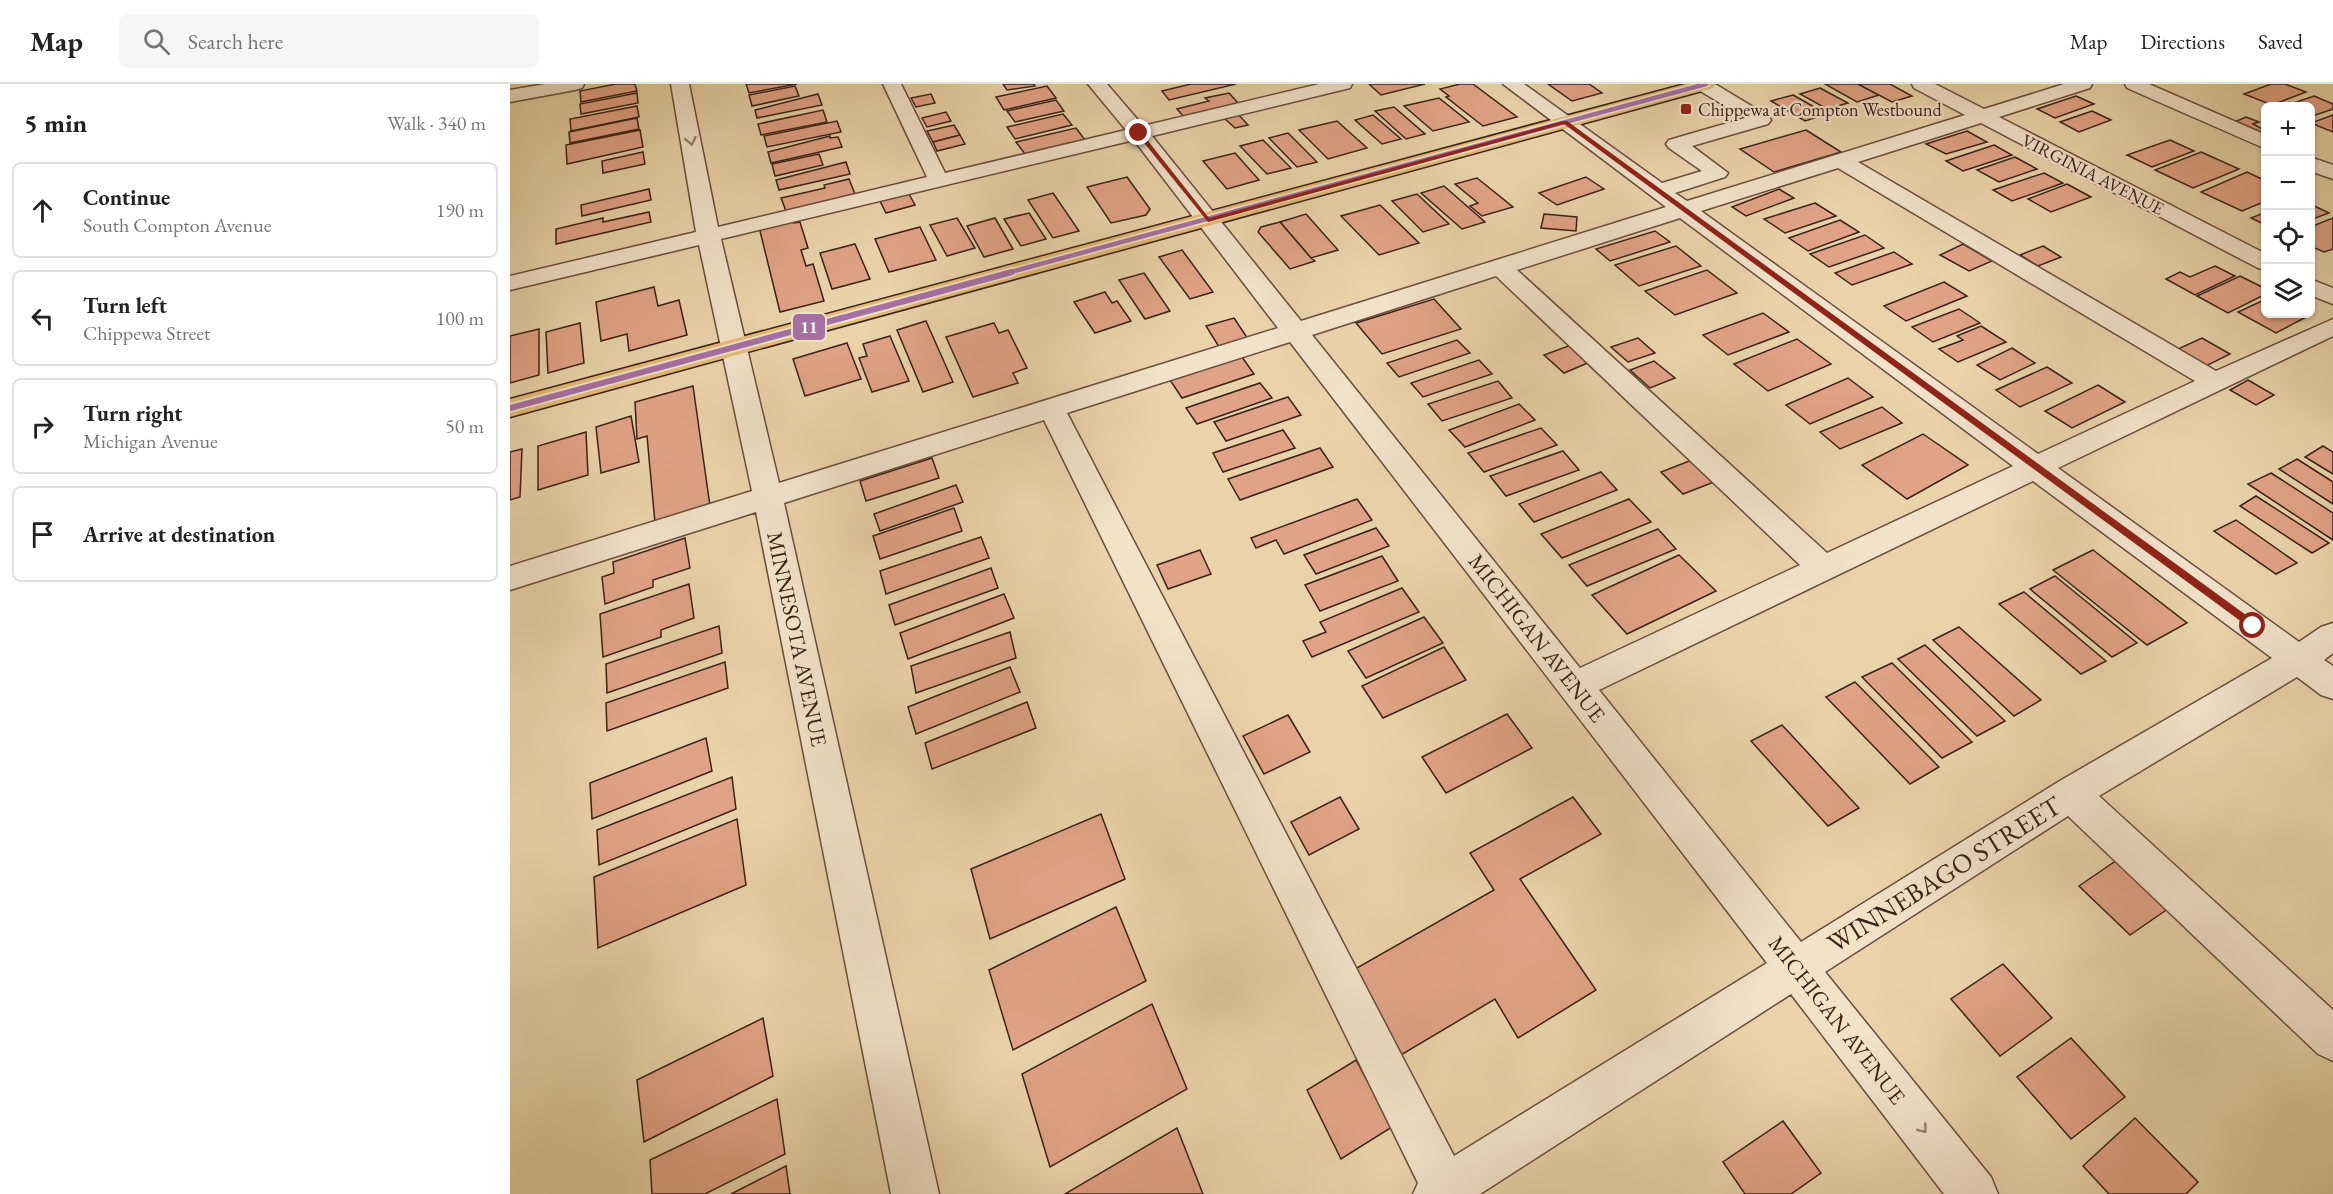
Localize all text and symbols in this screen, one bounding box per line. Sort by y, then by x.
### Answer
search box [119,14,539,68]
text: Map [30,23,83,59]
icon: search [140,25,173,58]
text: Search here [188,27,283,56]
text: Map [2070,28,2107,55]
text: Directions [2140,28,2225,55]
text: Saved [2258,28,2303,55]
place label: Chippewa at Compton Westbound [1698,98,1942,121]
marker: Chippewa at Compton Westbound [1679,102,1693,116]
map controls [2261,102,2315,318]
button: + [2261,102,2315,156]
text: 5 min [24,106,87,140]
text: Walk · 340 m [387,110,486,136]
route end [1125,119,1151,145]
street label: VIRGINIA AVENUE [2018,128,2168,220]
one-way arrow [684,136,697,146]
button: − [2261,156,2315,210]
text: Continue [83,183,170,212]
icon: ahead [26,194,59,227]
text: 190 m [436,197,484,223]
button: locate [2261,210,2315,264]
text: South Compton Avenue [83,212,272,238]
button: layers [2261,264,2315,318]
text: Turn left [83,291,167,320]
icon: left [26,302,59,335]
text: 100 m [436,305,484,331]
line badge: 11 [792,313,826,341]
text: 11 [801,317,817,338]
text: Chippewa Street [83,320,210,346]
text: Turn right [83,399,182,428]
icon: right [26,410,59,443]
text: 50 m [445,413,484,439]
text: Michigan Avenue [83,428,218,454]
icon: arrive [26,518,59,551]
text: Arrive at destination [83,520,275,549]
street label: MINNESOTA AVENUE [760,529,834,749]
street label: MICHIGAN AVENUE [1462,548,1612,728]
route start [2239,612,2265,638]
street label: WINNEBAGO STREET [1820,787,2068,960]
street label: MICHIGAN AVENUE [1762,930,1912,1110]
one-way arrow [1916,1122,1927,1133]

